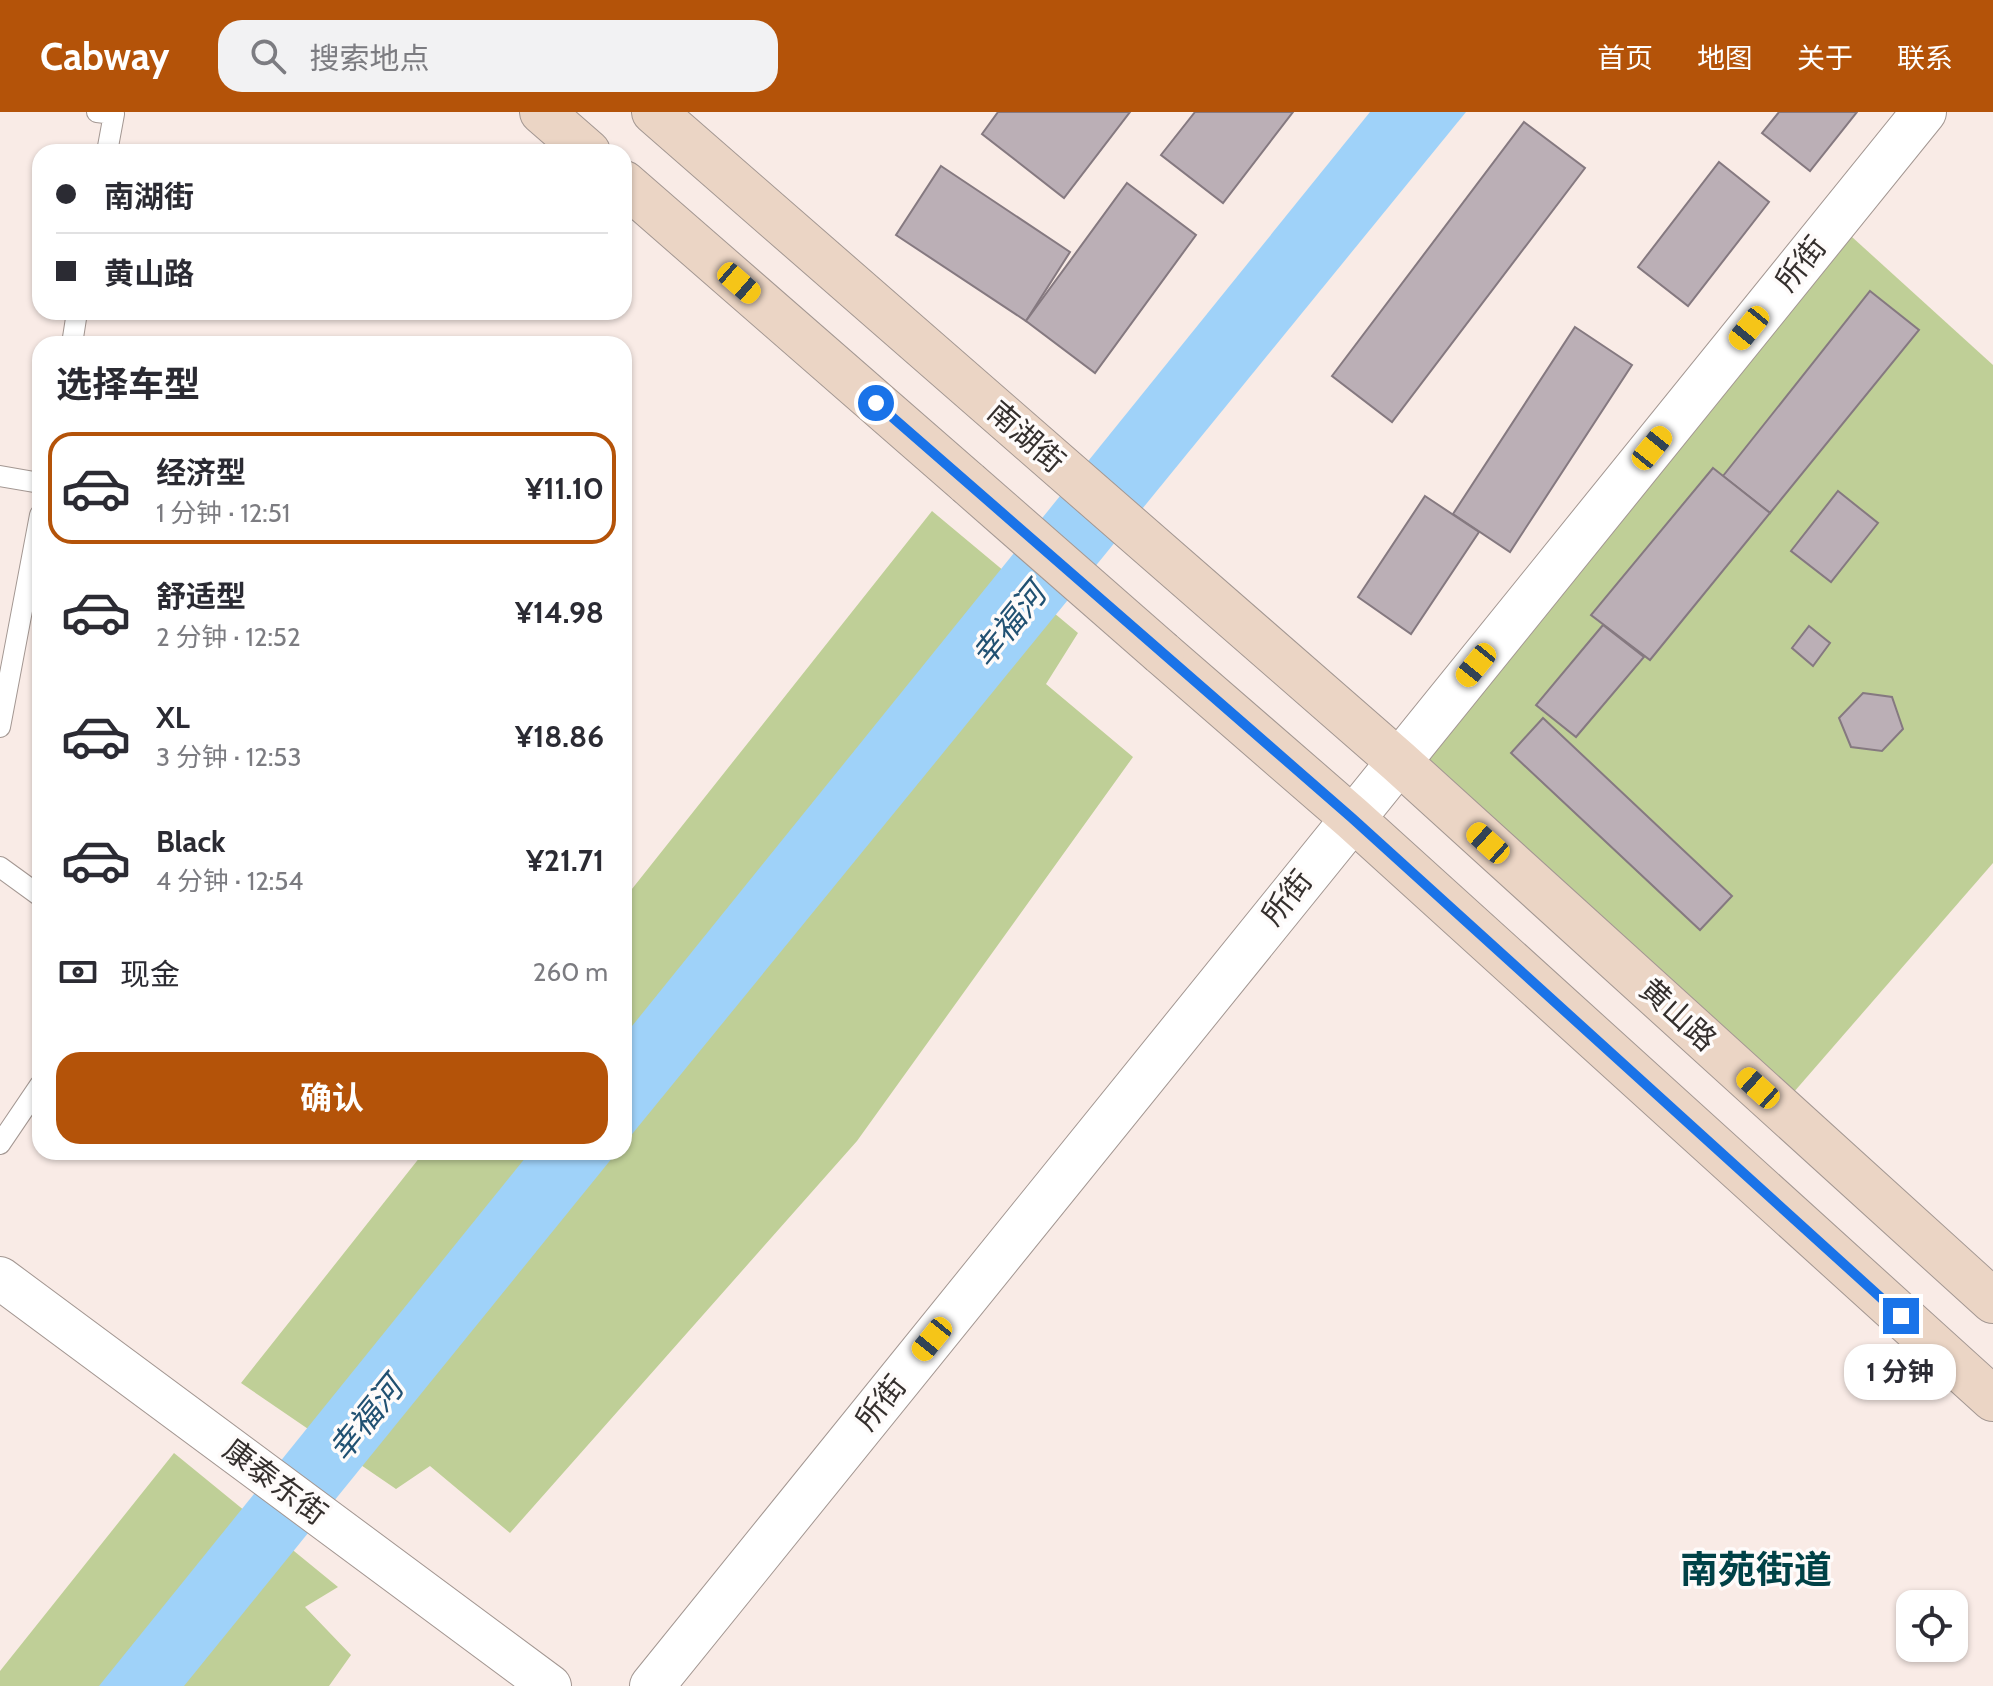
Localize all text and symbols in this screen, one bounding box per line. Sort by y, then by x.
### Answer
search box [218,20,778,92]
text: Cabway [40,33,170,80]
icon: search [246,34,290,78]
text: 搜索地点 [310,40,430,77]
text: 首页 [1597,41,1653,75]
text: 地图 [1697,41,1753,75]
text: 关于 [1797,41,1853,75]
text: 联系 [1897,41,1953,75]
text: 南湖街 [104,178,194,215]
street label: 所街 [1767,229,1834,299]
text: 黄山路 [104,255,194,292]
car [713,258,765,308]
car [1725,302,1773,354]
text: 选择车型 [56,362,200,406]
route start [858,385,894,421]
street label: 南湖街 [980,393,1072,480]
car [1628,422,1676,474]
icon: car [60,452,132,524]
text: 经济型 [156,454,246,491]
text: ¥11.10 [525,470,604,507]
text: 1 分钟 · 12:51 [156,497,290,529]
water label: 幸福河 [963,570,1058,674]
icon: car [60,576,132,648]
text: 舒适型 [156,578,246,615]
text: ¥14.98 [515,594,604,631]
text: 2 分钟 · 12:52 [156,621,301,653]
car [1452,639,1500,691]
text: XL [156,699,190,736]
icon: car [60,700,132,772]
text: ¥18.86 [515,718,604,755]
text: 3 分钟 · 12:53 [156,741,301,773]
car [1462,818,1514,868]
text: Black [156,823,226,860]
icon: car [60,824,132,896]
text: ¥21.71 [526,842,604,879]
street label: 所街 [1253,863,1320,933]
text: 4 分钟 · 12:54 [156,865,303,897]
icon: cash [56,950,100,994]
text: 现金 [120,956,180,993]
text: 260 m [533,956,608,988]
street label: 黄山路 [1633,971,1724,1058]
button: 确认 [56,1052,608,1144]
car [1732,1063,1784,1113]
route end [1883,1298,1919,1334]
car [908,1313,956,1365]
callout: 1 分钟 [1845,1344,1957,1400]
text: 1 分钟 [1866,1356,1934,1388]
water label: 幸福河 [320,1364,415,1468]
street label: 所街 [847,1368,914,1438]
street label: 康泰东街 [216,1431,334,1532]
district label: 南苑街道 [1680,1546,1832,1593]
map controls [1896,1590,1968,1662]
button: locate [1896,1590,1968,1662]

